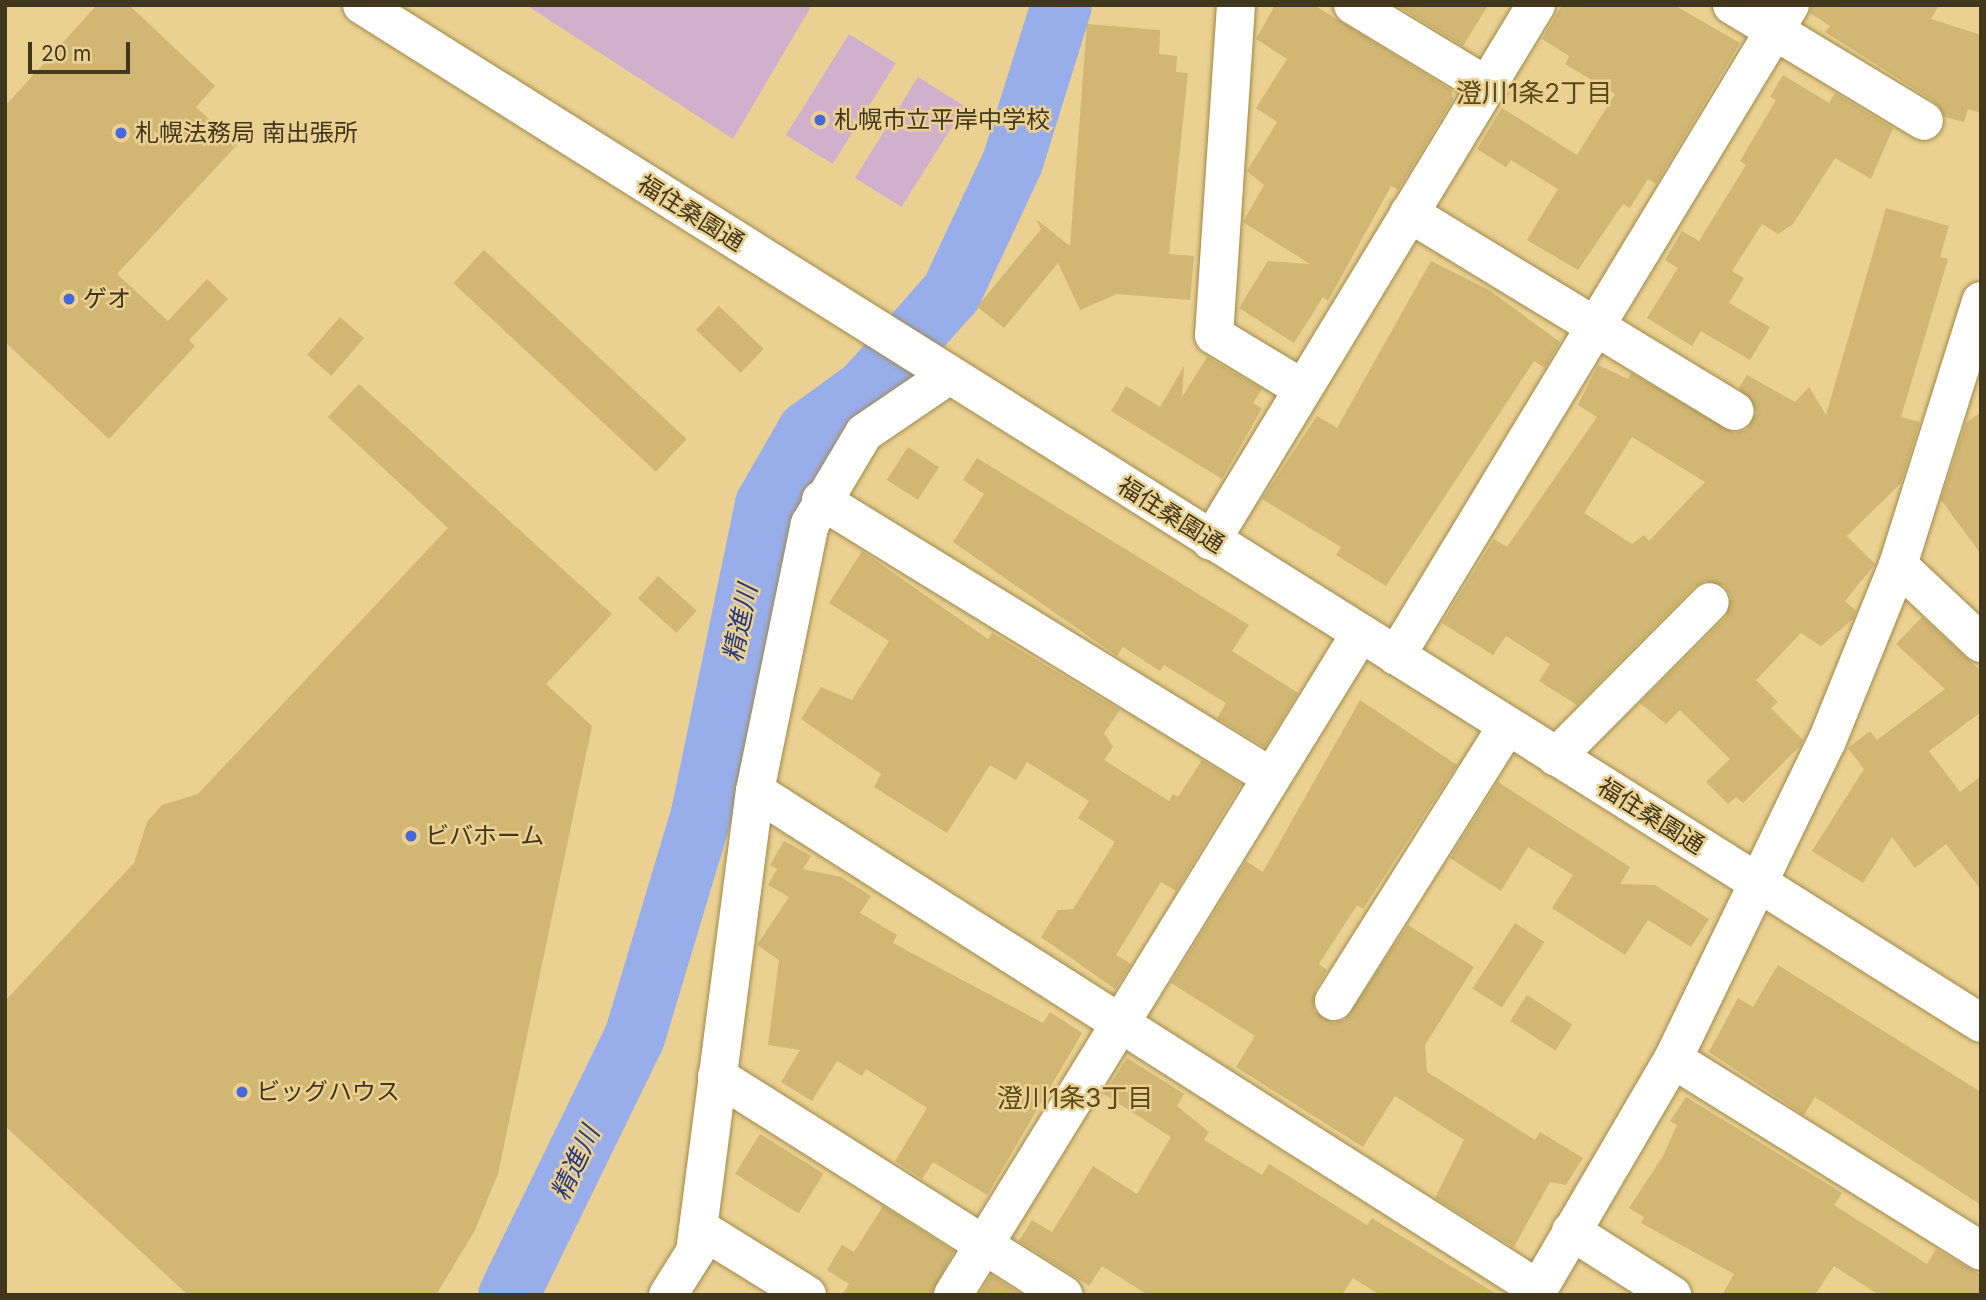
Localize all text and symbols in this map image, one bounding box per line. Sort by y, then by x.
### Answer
scale bar [32,28,133,72]
text: 20 m [41,41,91,66]
district label: 澄川1条2丁目 [1456,77,1612,109]
place label: 札幌市立平岸中学校 [834,106,1050,134]
marker: 札幌市立平岸中学校 [812,112,828,128]
place label: 札幌法務局 南出張所 [135,119,358,147]
marker: 札幌法務局 南出張所 [113,125,129,141]
street label: 福住桑園通 [632,169,750,257]
place label: ゲオ [83,285,131,313]
marker: ゲオ [61,291,77,307]
street label: 福住桑園通 [1112,471,1230,559]
water label: 精進川 [717,582,763,664]
street label: 福住桑園通 [1592,772,1710,860]
place label: ビバホーム [425,822,545,850]
marker: ビバホーム [403,828,419,844]
place label: ビッグハウス [256,1078,400,1106]
district label: 澄川1条3丁目 [997,1082,1153,1114]
marker: ビッグハウス [234,1084,250,1100]
water label: 精進川 [544,1121,606,1205]

